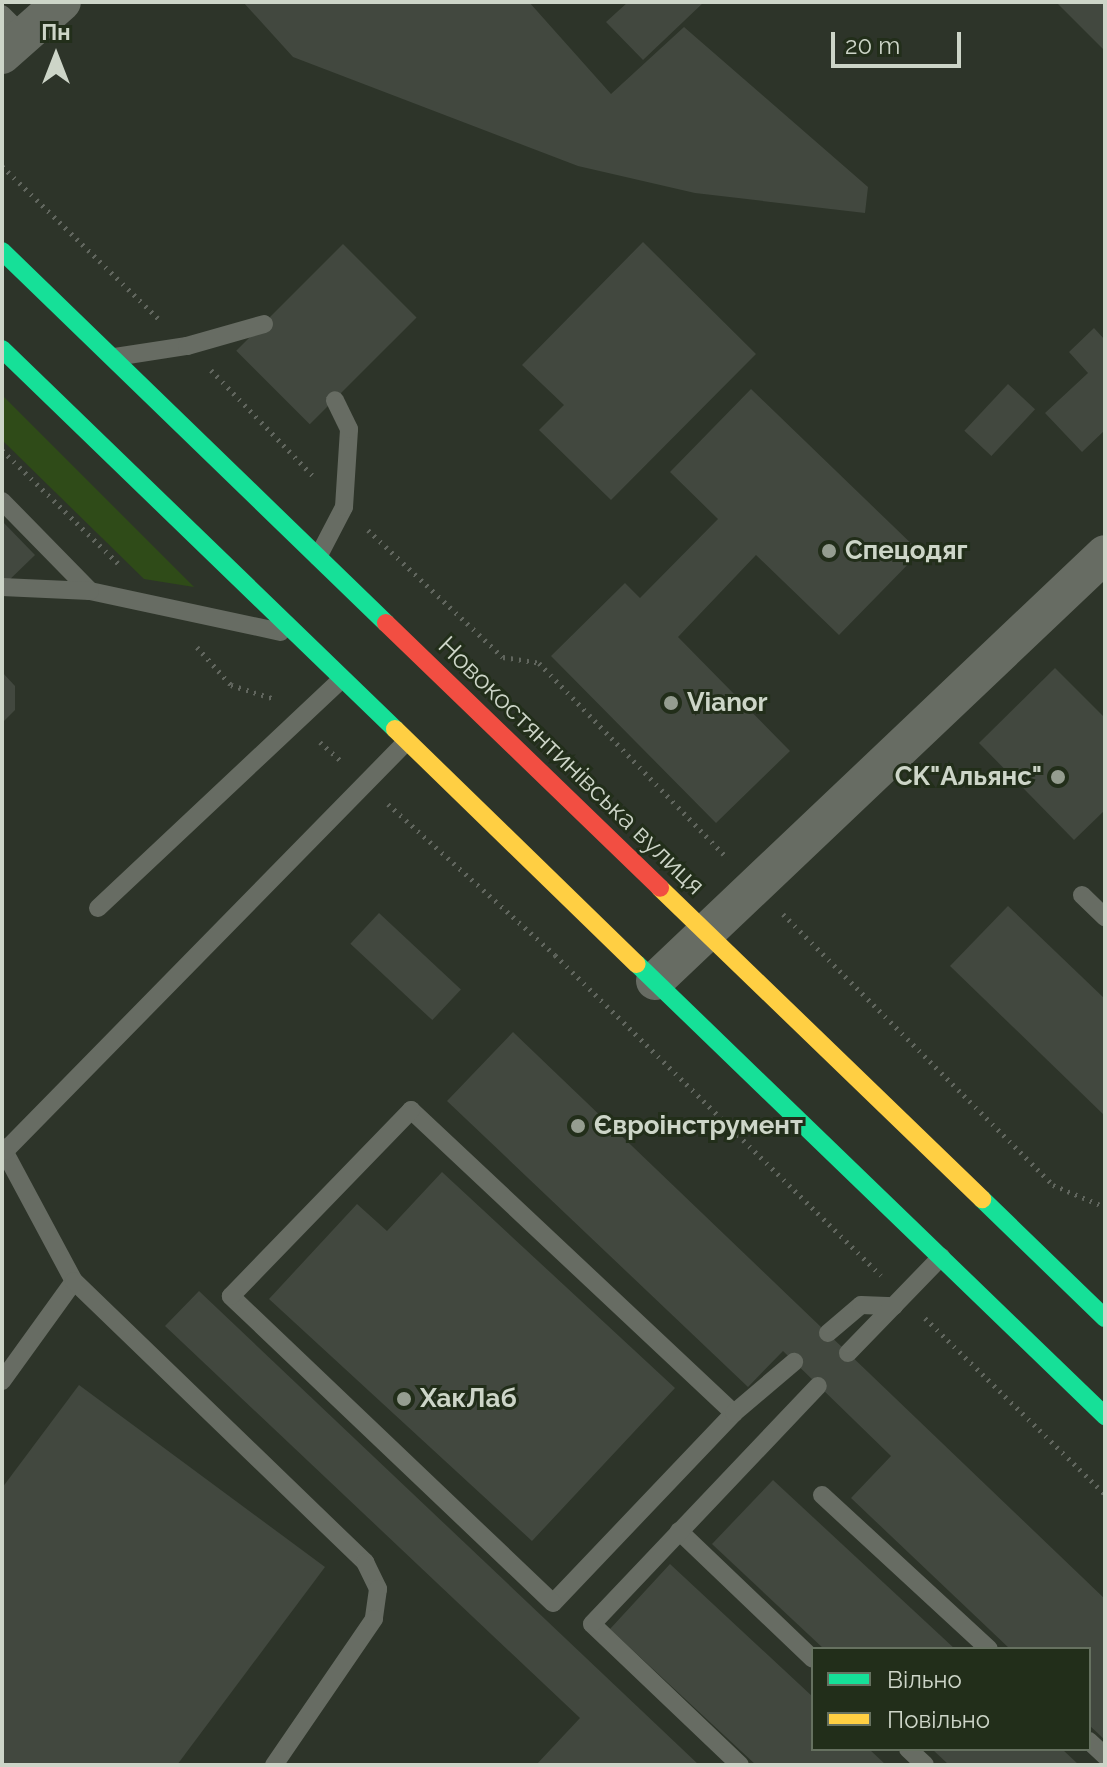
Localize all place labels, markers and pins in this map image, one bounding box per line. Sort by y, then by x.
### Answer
place label: Спецодяг [845,535,968,567]
marker: Спецодяг [820,542,838,560]
place label: Vianor [687,687,768,719]
marker: Vianor [662,694,680,712]
place label: CK"Альянс" [895,761,1042,793]
marker: CK"Альянс" [1049,768,1067,786]
place label: Євроiнструмент [594,1110,803,1142]
marker: Євроiнструмент [569,1117,587,1135]
place label: ХакЛаб [420,1383,517,1415]
marker: ХакЛаб [395,1390,413,1408]

